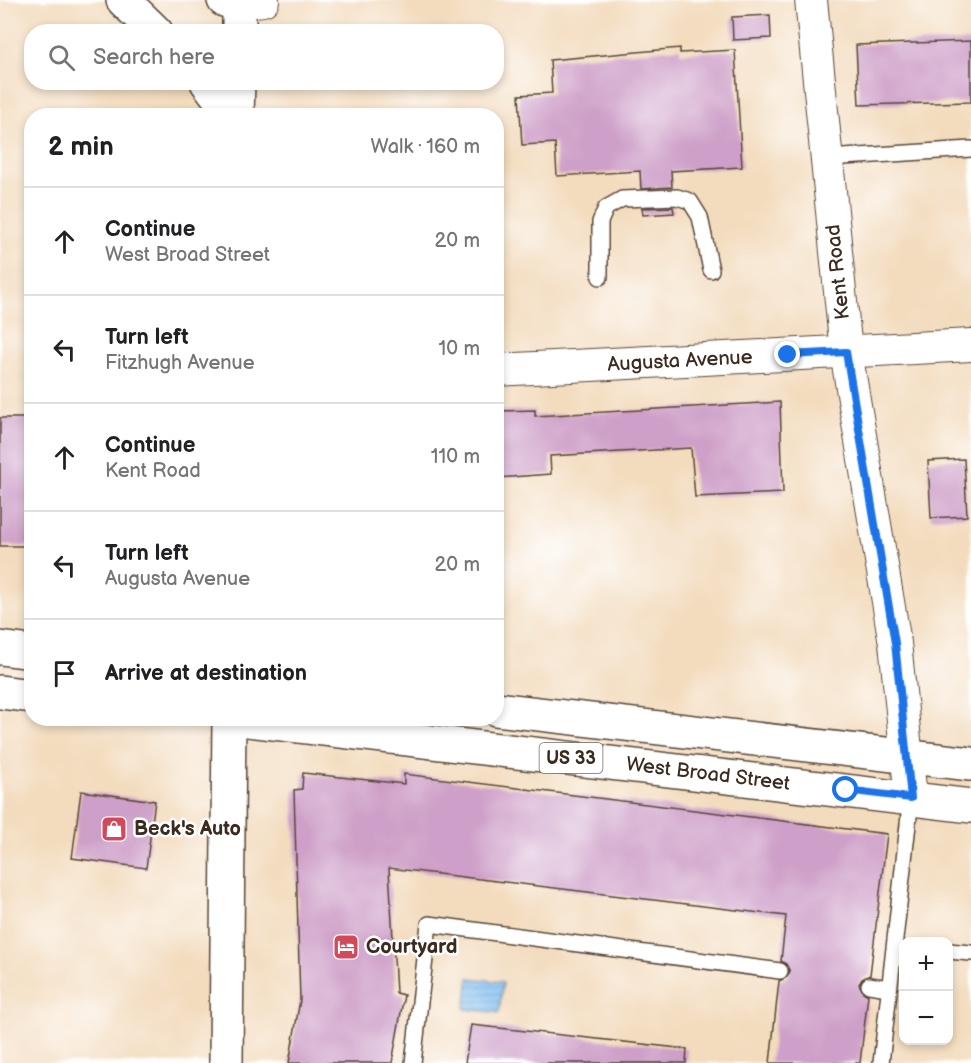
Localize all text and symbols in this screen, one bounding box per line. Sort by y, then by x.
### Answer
search box [24,24,504,90]
icon: search [45,41,78,74]
text: Search here [93,44,215,71]
text: 2 min [48,132,114,163]
text: Walk · 160 m [371,135,480,159]
text: Continue [105,216,195,243]
street label: Kent Road [821,223,855,321]
icon: ahead [48,225,81,258]
text: 20 m [435,229,480,253]
text: West Broad Street [105,243,270,267]
text: Turn left [105,324,189,351]
icon: left [48,333,81,366]
text: 10 m [439,337,480,361]
route end [774,341,800,367]
street label: Augusta Avenue [607,345,753,377]
text: Fitzhugh Avenue [105,351,255,375]
text: Continue [105,432,195,459]
icon: ahead [48,441,81,474]
text: 110 m [431,445,480,469]
text: Kent Road [105,459,201,483]
text: Turn left [105,540,189,567]
icon: left [48,549,81,582]
text: 20 m [435,553,480,577]
text: Augusta Avenue [105,567,250,591]
icon: arrive [48,657,81,690]
text: Arrive at destination [105,660,307,687]
road number: US 33 [540,743,602,773]
street label: West Broad Street [625,752,791,796]
route start [832,776,858,802]
shop icon: Beck's Auto [99,814,129,844]
place label: Beck's Auto [134,817,241,841]
hotel icon: Courtyard [331,932,361,962]
place label: Courtyard [366,935,457,959]
map controls [899,937,953,1045]
button: + [899,937,953,991]
button: − [899,991,953,1045]

